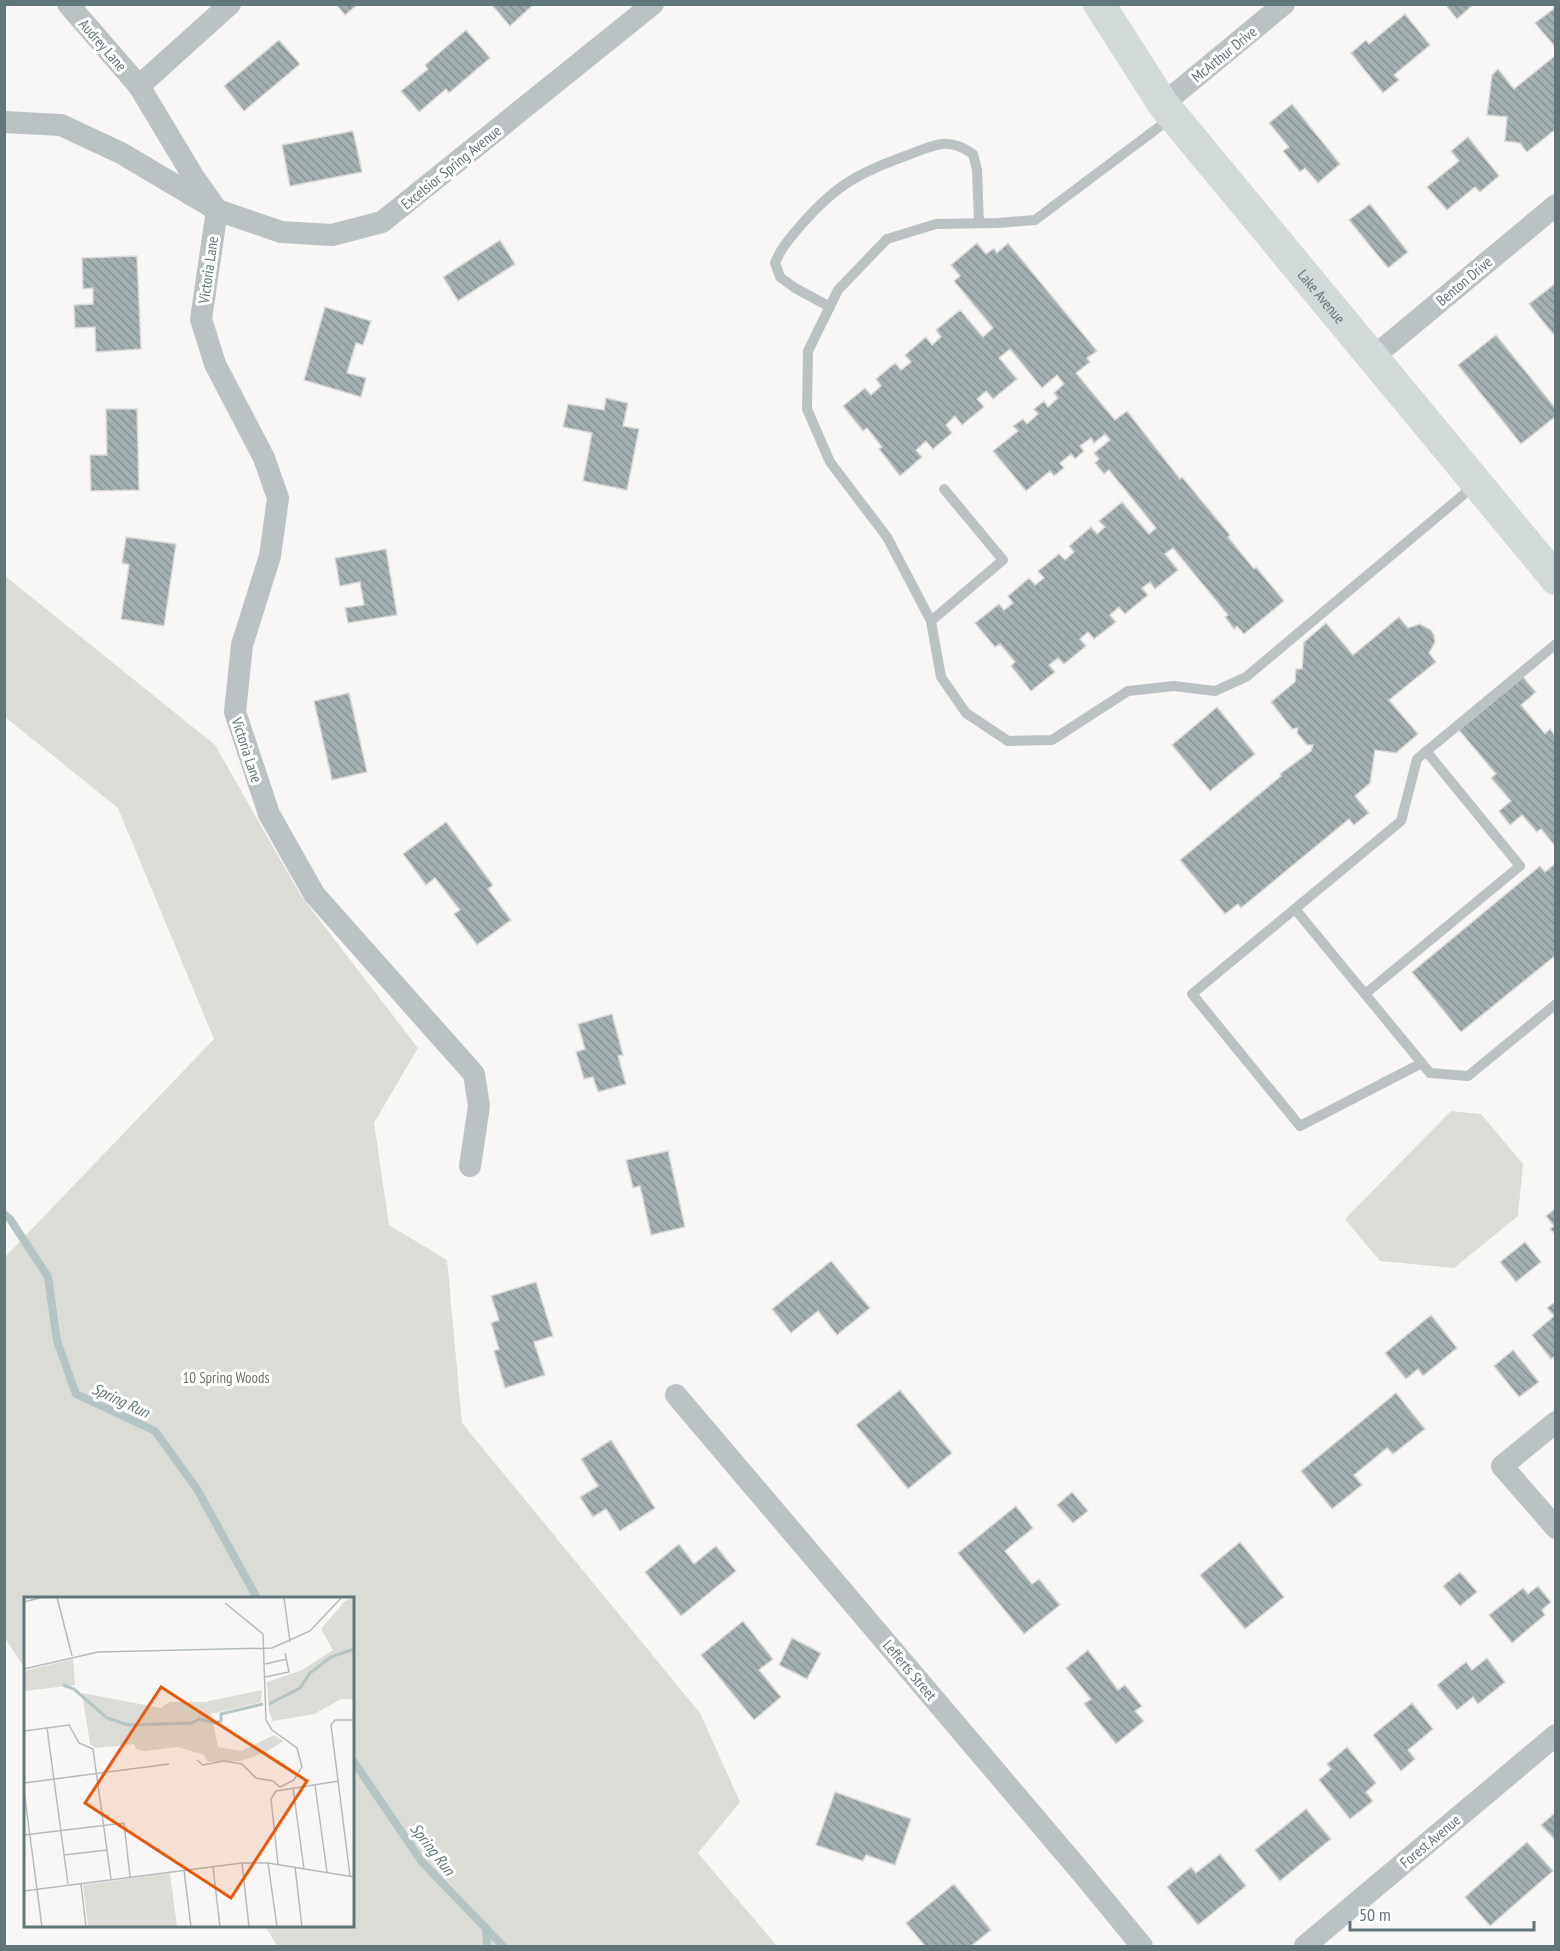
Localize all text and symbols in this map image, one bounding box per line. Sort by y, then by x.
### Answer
street label: Audrey Lane [75,15,131,75]
street label: McArthur Drive [1188,22,1260,86]
street label: Excelsior Spring Avenue [397,121,505,213]
street label: Victoria Lane [194,235,222,306]
street label: Benton Drive [1432,252,1496,310]
street label: Lake Avenue [1294,265,1350,327]
street label: Victoria Lane [227,714,266,785]
park label: 10 Spring Woods [182,1368,270,1387]
water label: Spring Run [89,1378,154,1422]
inset map [24,1597,354,1927]
street label: Lefferts Street [879,1636,941,1704]
street label: Forest Avenue [1396,1810,1464,1872]
water label: Spring Run [406,1819,460,1880]
scale bar [1350,1894,1534,1932]
text: 50 m [1359,1903,1391,1926]

